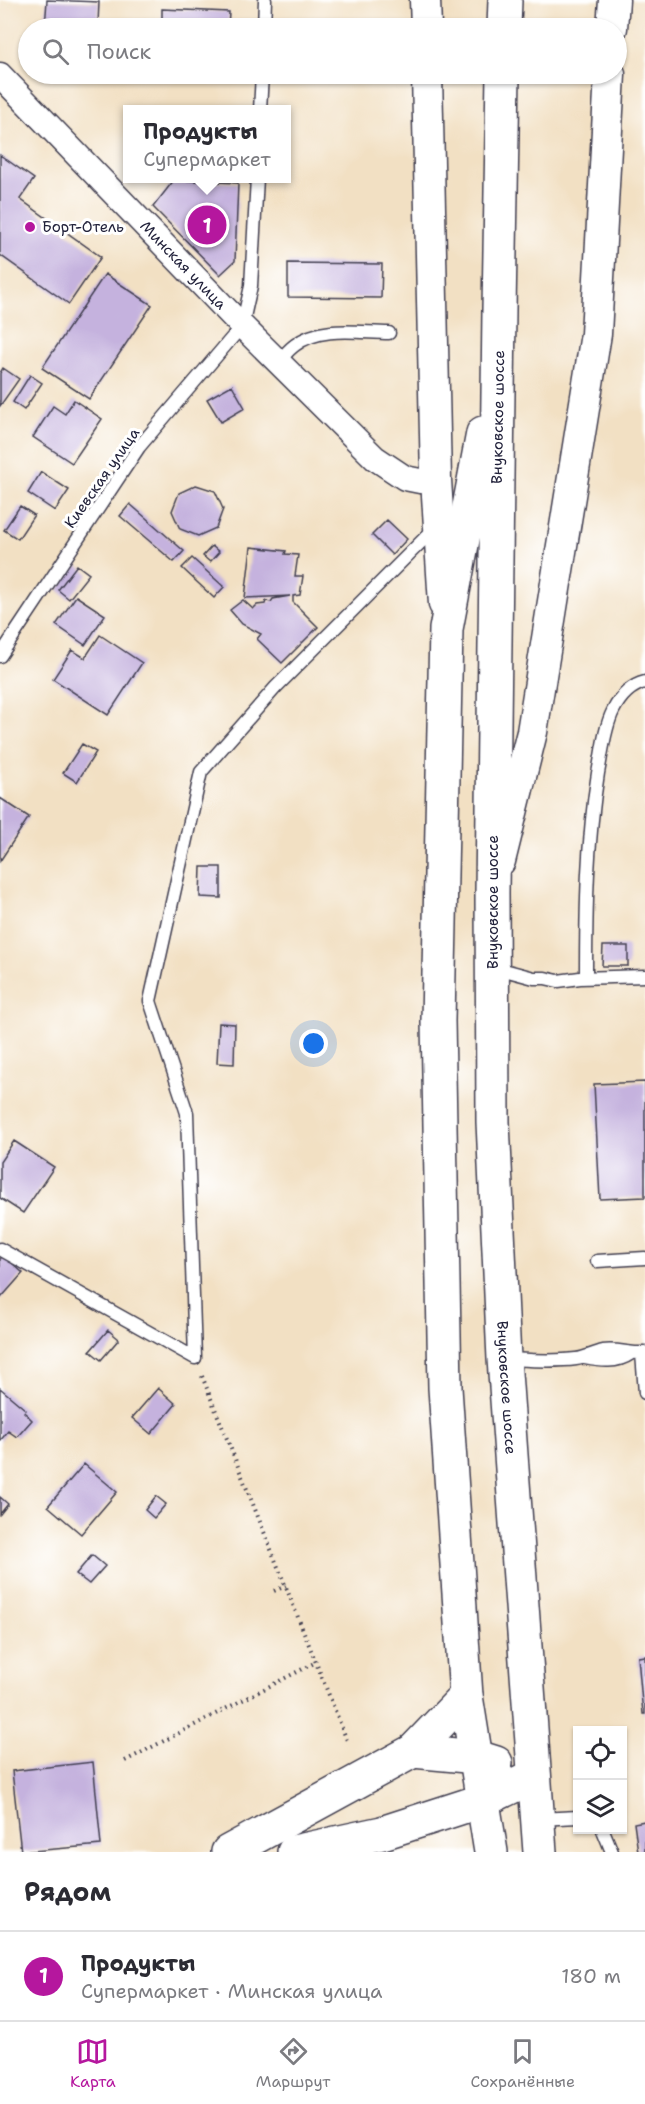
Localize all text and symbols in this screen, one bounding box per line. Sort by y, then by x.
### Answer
search box [18,18,627,84]
icon: search [39,35,72,68]
text: Поиск [87,37,151,66]
popup [123,105,291,183]
text: Продукты [143,117,258,146]
text: Супермаркет [143,146,271,172]
pin: 1 [188,202,226,248]
street label: Минская улица [136,216,231,314]
place label: Борт-Отель [42,217,124,237]
marker: Борт-Отель [23,220,37,234]
street label: Внуковское шоссе [487,350,509,484]
street label: Киевская улица [60,423,144,532]
street label: Внуковское шоссе [483,835,503,969]
your location [299,1029,328,1058]
street label: Внуковское шоссе [492,1320,521,1455]
map controls [573,1726,627,1834]
button: locate [573,1726,627,1780]
button: layers [573,1780,627,1834]
text: Рядом [24,1874,111,1909]
text: Продукты [81,1949,195,1978]
text: 1 [39,1963,48,1989]
text: 180 m [561,1963,621,1989]
text: Супермаркет · Минская улица [81,1978,383,2004]
tab: Карта [70,2035,116,2092]
tab: Маршрут [256,2035,330,2092]
tab: Сохранённые [470,2035,575,2092]

